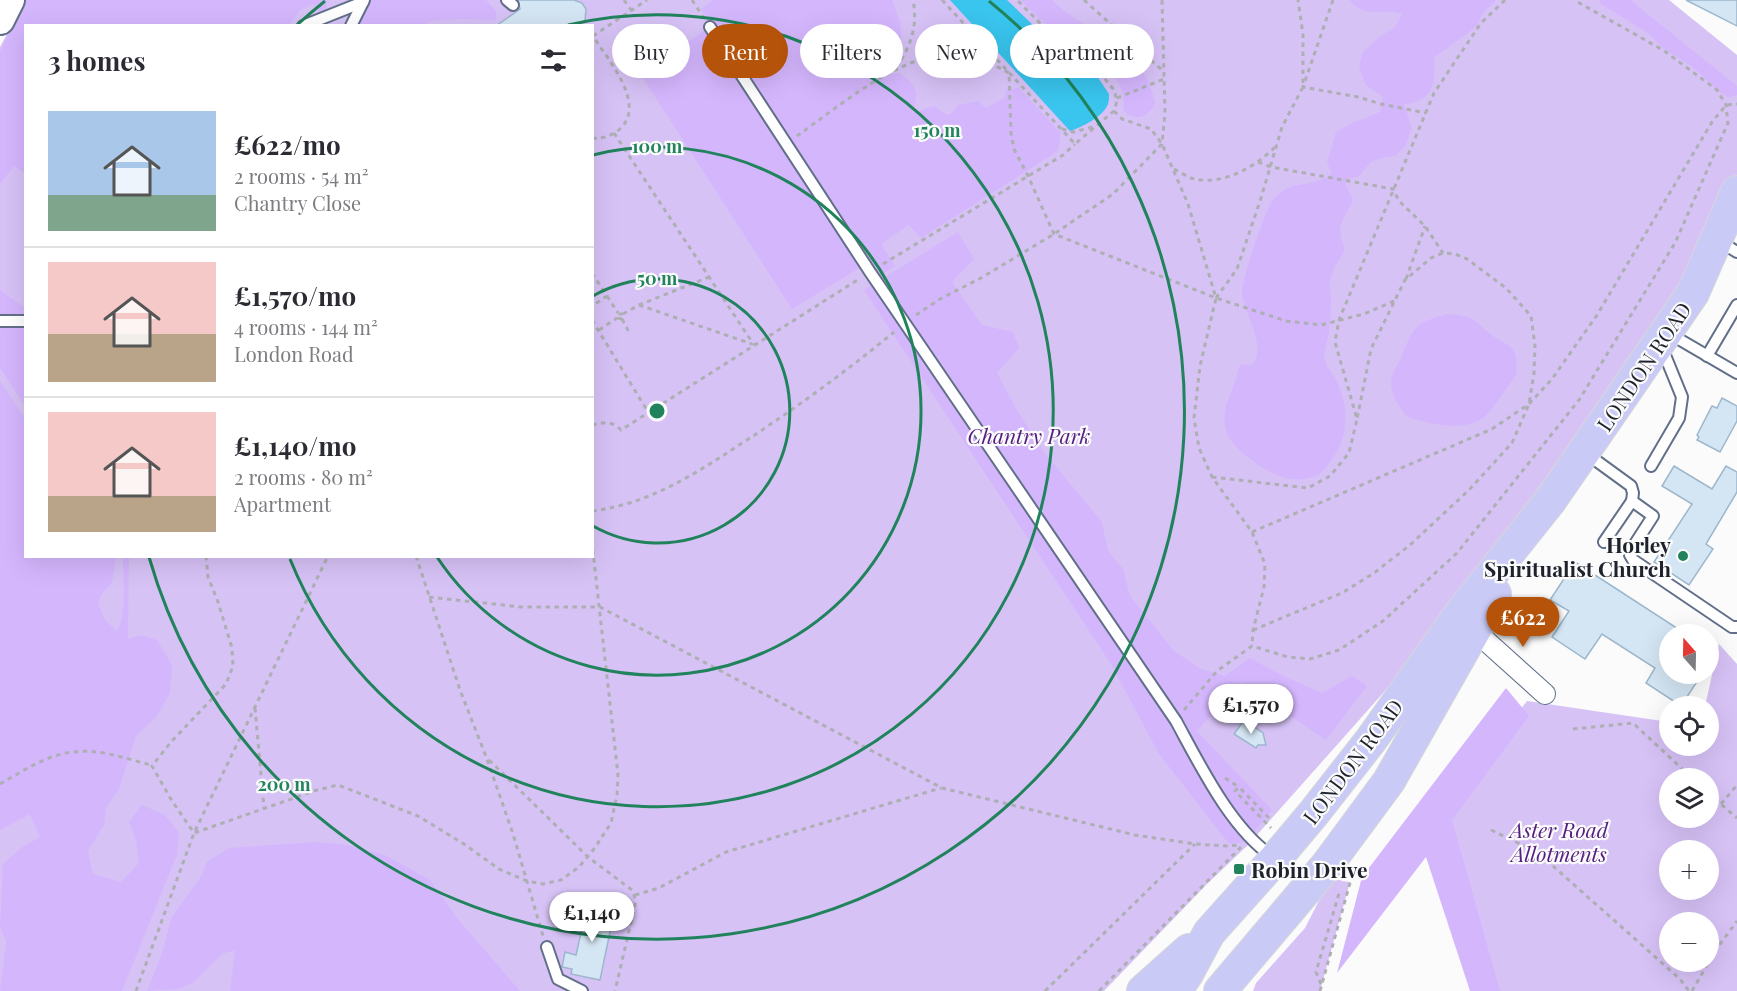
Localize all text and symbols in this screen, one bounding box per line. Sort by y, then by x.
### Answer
chip: Buy [612,24,690,78]
chip: Rent [702,24,788,78]
chip: Filters [800,24,903,78]
chip: New [915,24,998,78]
chip: Apartment [1010,24,1154,78]
text: 3 homes [48,43,145,78]
icon: filters [537,44,570,77]
text: 150 m [913,118,961,142]
text: £622/mo [234,127,341,162]
text: 100 m [632,134,683,158]
icon: home [96,135,168,207]
text: 2 rooms · 54 m² [234,162,369,189]
text: Chantry Close [234,189,361,216]
text: 50 m [637,266,678,290]
text: £1,570/mo [234,278,356,313]
icon: home [96,286,168,358]
street label: LONDON ROAD [1589,296,1697,436]
text: 4 rooms · 144 m² [234,313,378,340]
text: London Road [234,340,354,367]
centre of rings [647,401,667,421]
park label: Chantry Park [968,421,1091,449]
text: £1,140/mo [234,428,356,463]
icon: home [96,436,168,508]
text: 2 rooms · 80 m² [234,463,373,490]
text: Apartment [234,490,331,517]
place label: Horley Spiritualist Church [1484,530,1671,582]
marker: Horley Spiritualist Church [1676,549,1690,563]
pin: £622 [1487,597,1559,648]
text: £622 [1500,603,1546,630]
north arrow [1659,624,1719,684]
map controls [1659,624,1719,972]
pin: £1,570 [1202,684,1300,735]
text: £1,570 [1222,690,1280,717]
street label: LONDON ROAD [1296,693,1408,829]
button: locate [1659,696,1719,756]
button: layers [1659,768,1719,828]
text: 200 m [257,772,311,796]
park label: Aster Road Allotments [1508,815,1609,867]
button: + [1659,840,1719,900]
place label: Robin Drive [1251,855,1368,883]
marker: Robin Drive [1232,862,1246,876]
pin: £1,140 [543,892,641,943]
text: £1,140 [563,898,621,925]
button: − [1659,912,1719,972]

